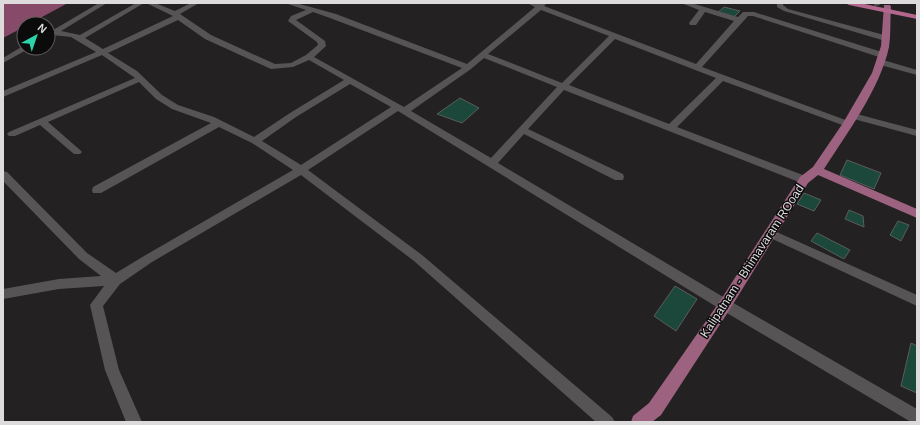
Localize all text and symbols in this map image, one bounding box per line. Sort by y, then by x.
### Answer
north arrow [16,16,56,56]
text: N [36,21,49,36]
street label: Kalipatnam - Bhimavaram ROoad [697,182,807,340]

